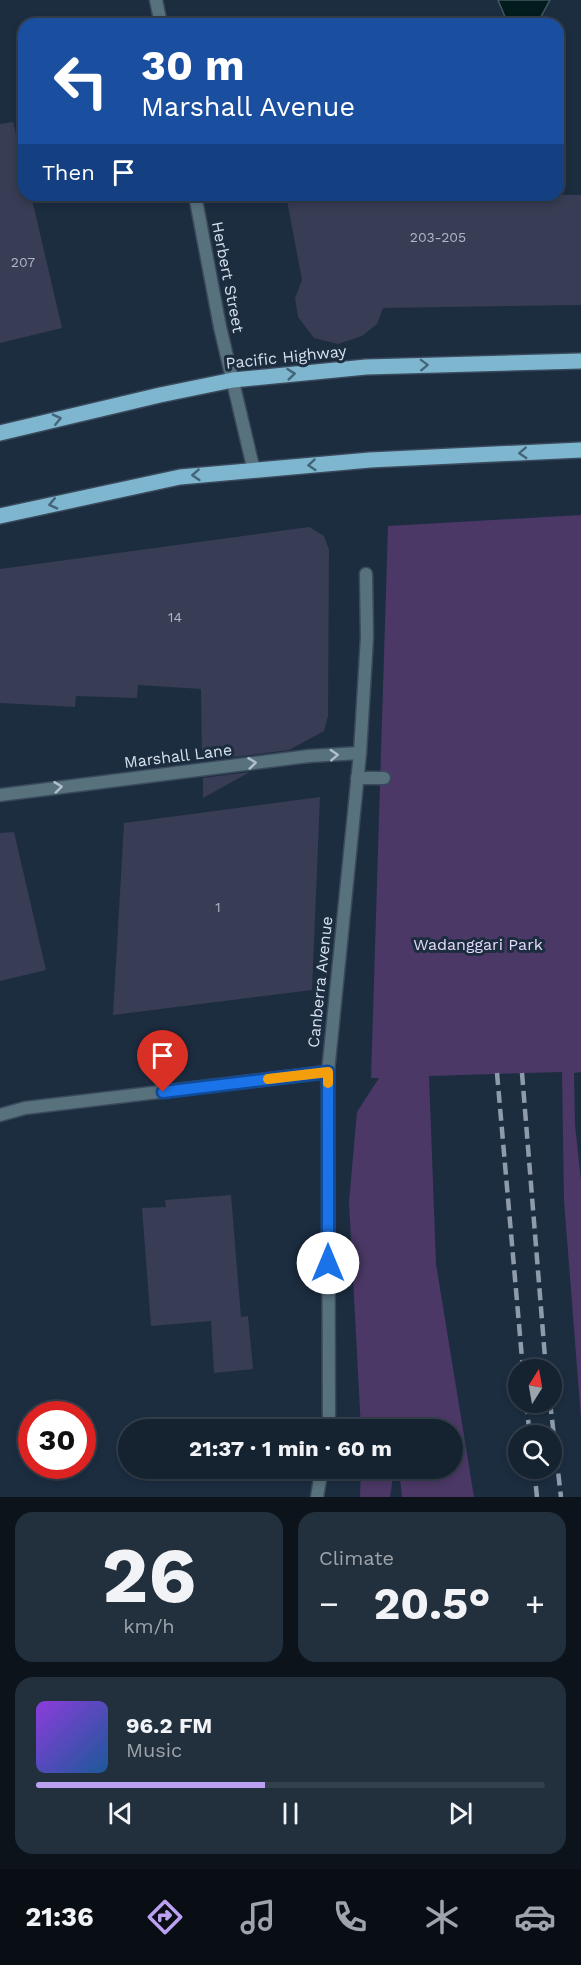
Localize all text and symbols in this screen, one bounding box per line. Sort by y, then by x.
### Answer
text: 30 m [141,41,245,90]
icon: left [42,42,120,120]
text: Marshall Avenue [141,91,355,123]
icon: arrive [107,156,140,189]
text: Then [42,160,95,185]
street label: Herbert Street [208,220,248,335]
house number: 203-205 [410,229,466,245]
house number: 207 [11,254,35,270]
street label: Pacific Highway [225,341,348,373]
one-way arrow [420,359,429,371]
one-way arrow [286,368,295,381]
one-way arrow [52,414,62,427]
one-way arrow [518,446,527,459]
one-way arrow [307,458,316,471]
one-way arrow [191,469,200,482]
one-way arrow [48,497,58,510]
house number: 14 [168,609,182,625]
street label: Marshall Lane [123,740,233,772]
one-way arrow [330,748,339,761]
one-way arrow [247,757,256,770]
one-way arrow [53,782,63,794]
house number: 1 [215,899,221,915]
street label: Canberra Avenue [304,915,336,1049]
park label: Wadanggari Park [413,935,543,954]
pin [137,1030,188,1092]
icon: arrive [146,1039,179,1072]
position arrow [296,1231,360,1295]
north arrow [508,1359,562,1413]
map controls [508,1359,562,1479]
speed limit sign: 30 [18,1401,96,1479]
button: search [508,1425,562,1479]
text: 21:37 · 1 min · 60 m [189,1436,392,1461]
text: 26 [102,1529,196,1621]
text: Climate [319,1546,394,1570]
text: 20.5° [374,1577,490,1630]
text: − [319,1584,339,1623]
text: + [525,1584,545,1623]
text: km/h [123,1614,175,1638]
text: 96.2 FM [126,1713,212,1738]
text: Music [126,1738,182,1762]
icon: previous [104,1797,137,1830]
icon: pause [274,1797,307,1830]
icon: next [444,1797,477,1830]
icon: directions [144,1896,186,1938]
icon: music [237,1896,279,1938]
icon: phone [329,1896,371,1938]
icon: climate [421,1896,463,1938]
icon: car [514,1896,556,1938]
text: 21:36 [25,1901,94,1933]

